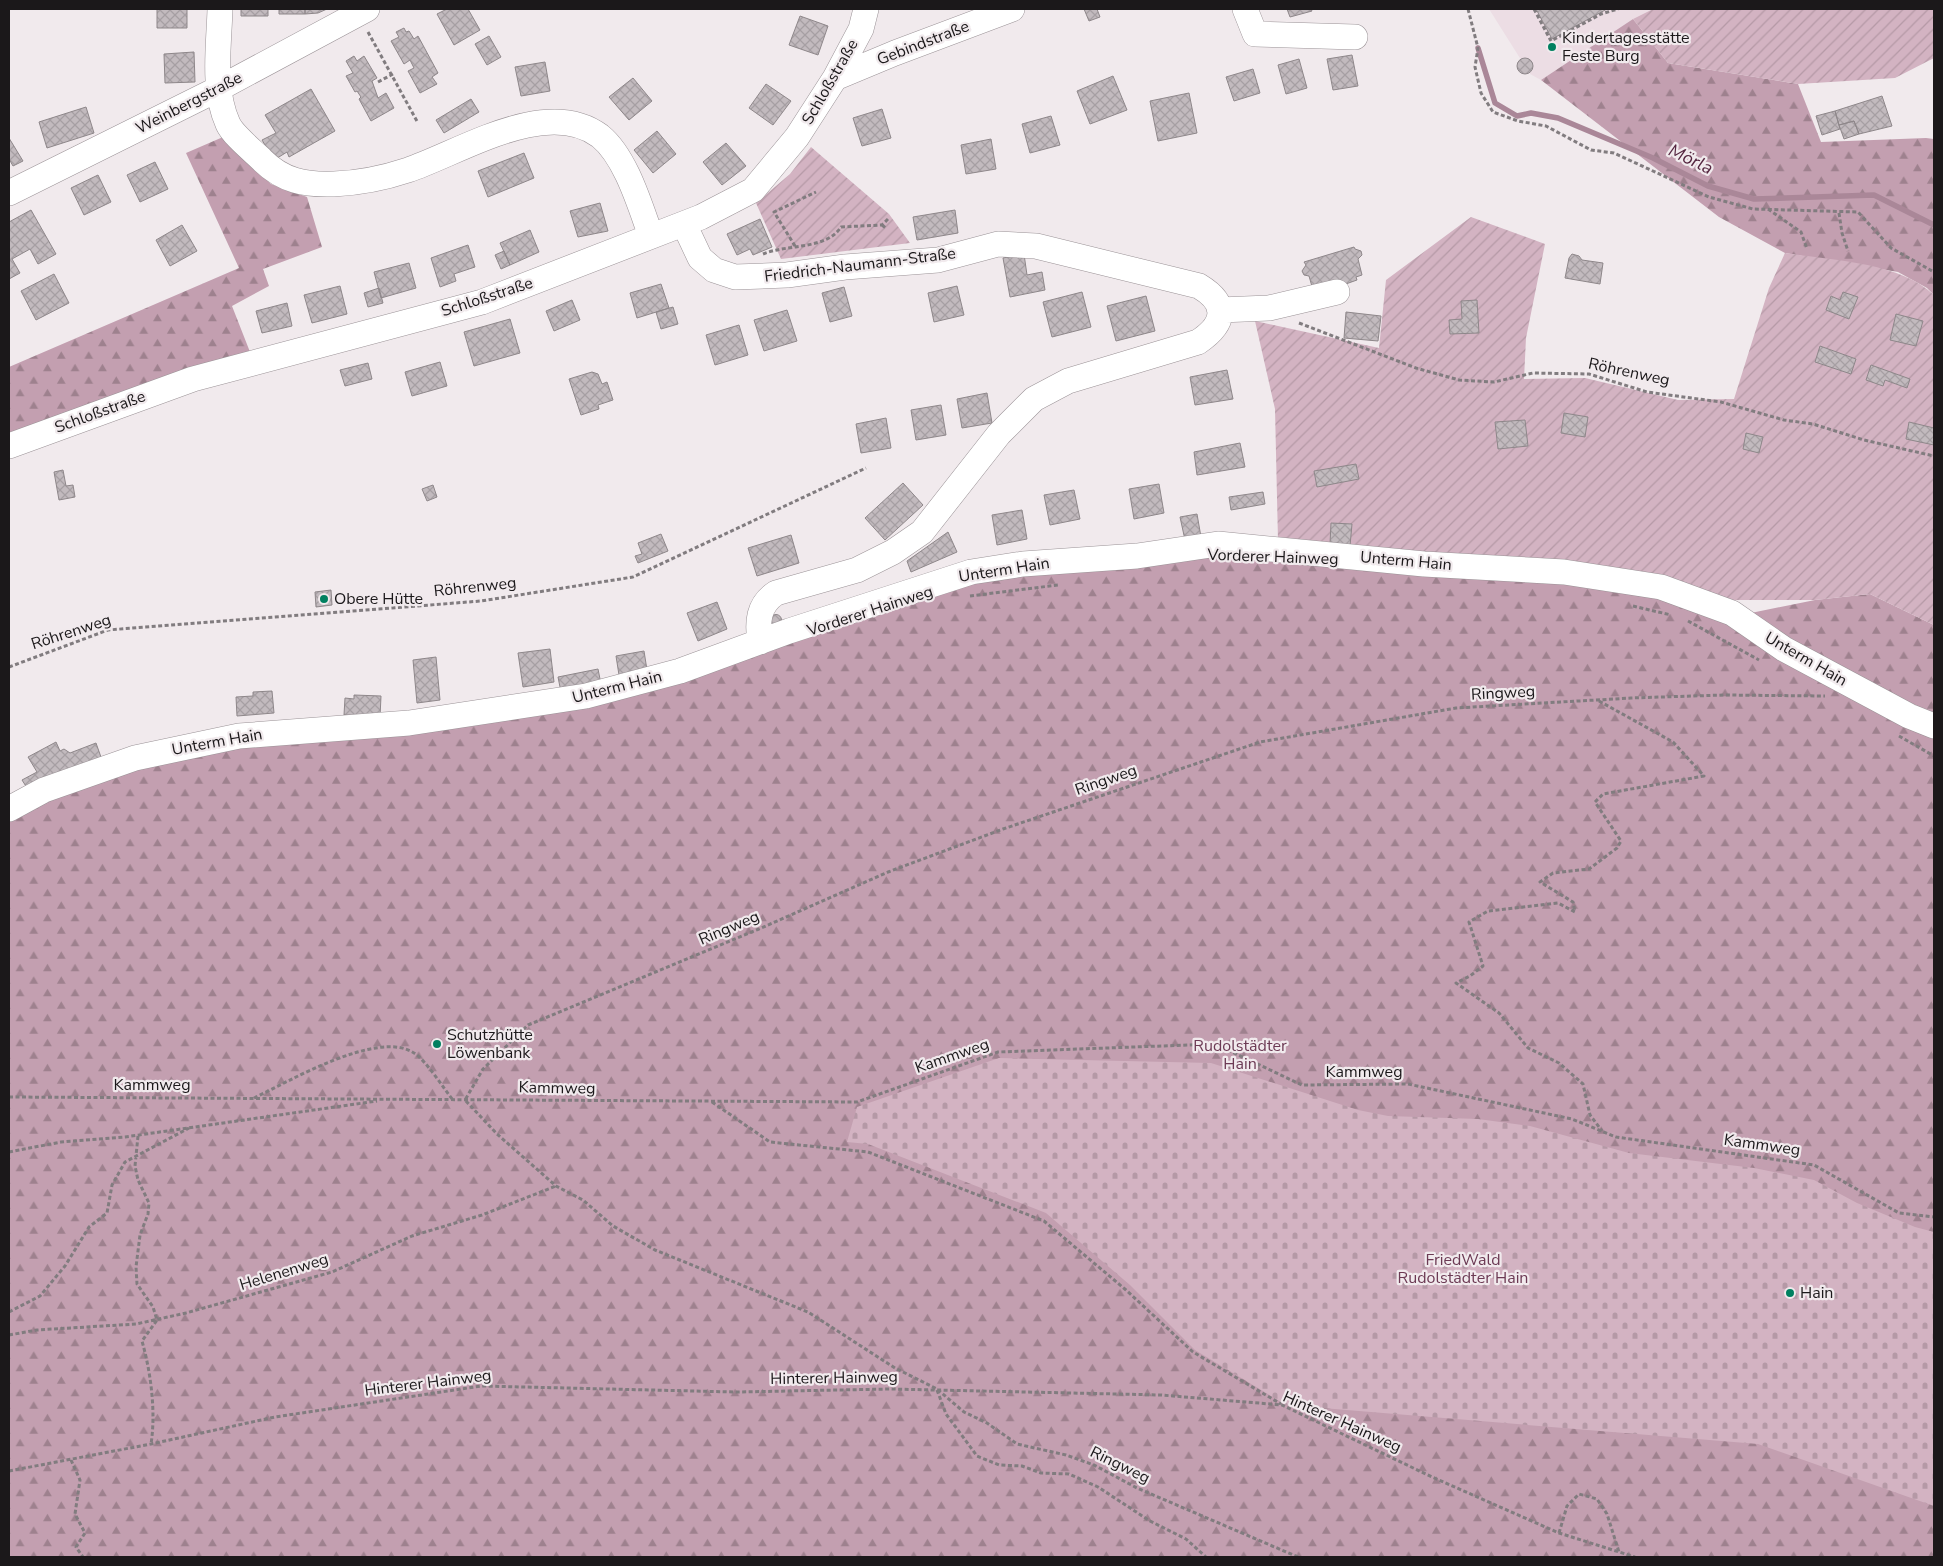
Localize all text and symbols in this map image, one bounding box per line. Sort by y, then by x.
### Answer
street label: Gebindstraße [874,15,972,71]
place label: Kindertagesstätte Feste Burg [1562,27,1690,67]
street label: Schloßstraße [797,35,863,129]
marker: Kindertagesstätte Feste Burg [1546,41,1558,53]
street label: Weinbergstraße [132,67,246,139]
water label: Mörla [1665,138,1717,180]
street label: Friedrich-Naumann-Straße [763,242,957,288]
street label: Schloßstraße [438,272,536,322]
street label: Röhrenweg [1586,353,1672,391]
street label: Schloßstraße [51,385,149,439]
street label: Vorderer Hainweg [1206,544,1339,570]
street label: Unterm Hain [1359,546,1453,576]
street label: Unterm Hain [957,552,1051,588]
street label: Röhrenweg [433,572,517,602]
street label: Vorderer Hainweg [803,580,936,642]
place label: Obere Hütte [334,588,423,610]
marker: Obere Hütte [318,593,330,605]
street label: Röhrenweg [28,609,114,655]
street label: Unterm Hain [1761,627,1851,691]
street label: Unterm Hain [570,665,664,709]
street label: Ringweg [1470,680,1536,706]
street label: Unterm Hain [170,723,264,761]
street label: Ringweg [1072,759,1140,801]
street label: Ringweg [695,905,763,951]
place label: Schutzhütte Löwenbank [447,1024,533,1064]
street label: Kammweg [912,1033,992,1079]
park label: Rudolstädter Hain [1193,1035,1287,1075]
marker: Schutzhütte Löwenbank [431,1038,443,1050]
street label: Kammweg [1325,1061,1403,1083]
street label: Kammweg [113,1074,191,1096]
street label: Kammweg [518,1076,596,1100]
street label: Kammweg [1722,1129,1802,1161]
street label: Helenenweg [237,1248,331,1296]
park label: FriedWald Rudolstädter Hain [1398,1249,1528,1289]
place label: Hain [1800,1282,1833,1304]
marker: Hain [1784,1287,1796,1299]
street label: Hinterer Hainweg [363,1364,493,1402]
street label: Hinterer Hainweg [770,1366,898,1390]
street label: Hinterer Hainweg [1279,1386,1405,1458]
street label: Ringweg [1086,1441,1154,1489]

